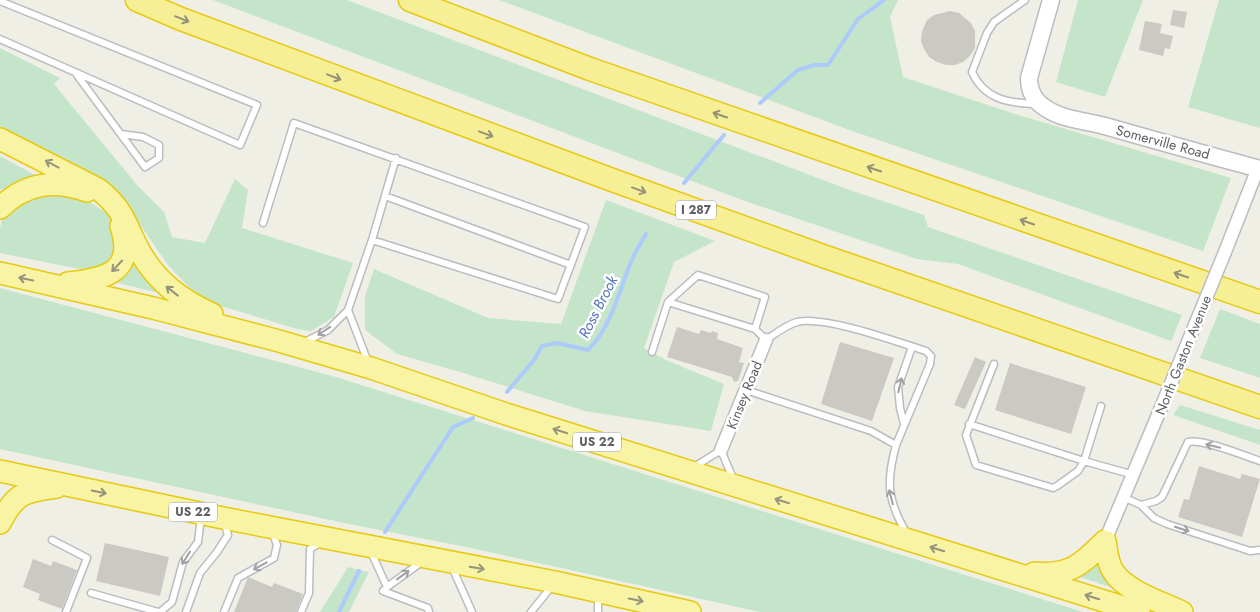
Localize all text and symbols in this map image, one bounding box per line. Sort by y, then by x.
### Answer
one-way arrow [174,15,189,24]
one-way arrow [326,73,341,82]
one-way arrow [713,110,728,119]
street label: Somerville Road [1114,120,1212,164]
one-way arrow [478,130,493,139]
one-way arrow [45,159,60,168]
one-way arrow [866,164,882,173]
one-way arrow [630,186,646,195]
road number: I 287 [676,200,716,220]
one-way arrow [1020,217,1035,226]
one-way arrow [111,260,123,272]
one-way arrow [1174,270,1189,279]
water label: Ross Brook [573,271,623,342]
one-way arrow [19,274,35,283]
one-way arrow [166,285,179,296]
street label: North Gaston Avenue [1150,292,1216,418]
one-way arrow [318,326,332,336]
street label: Kinsey Road [721,358,767,432]
one-way arrow [896,377,905,393]
one-way arrow [553,425,569,435]
road number: US 22 [573,432,621,452]
one-way arrow [1206,441,1222,450]
one-way arrow [91,488,107,498]
one-way arrow [886,489,895,505]
one-way arrow [774,495,790,505]
road number: US 22 [169,502,217,522]
one-way arrow [1174,525,1189,534]
one-way arrow [930,544,945,553]
one-way arrow [181,551,191,565]
one-way arrow [253,562,267,572]
one-way arrow [468,564,484,573]
one-way arrow [396,570,409,581]
one-way arrow [1085,592,1101,602]
one-way arrow [628,596,644,605]

